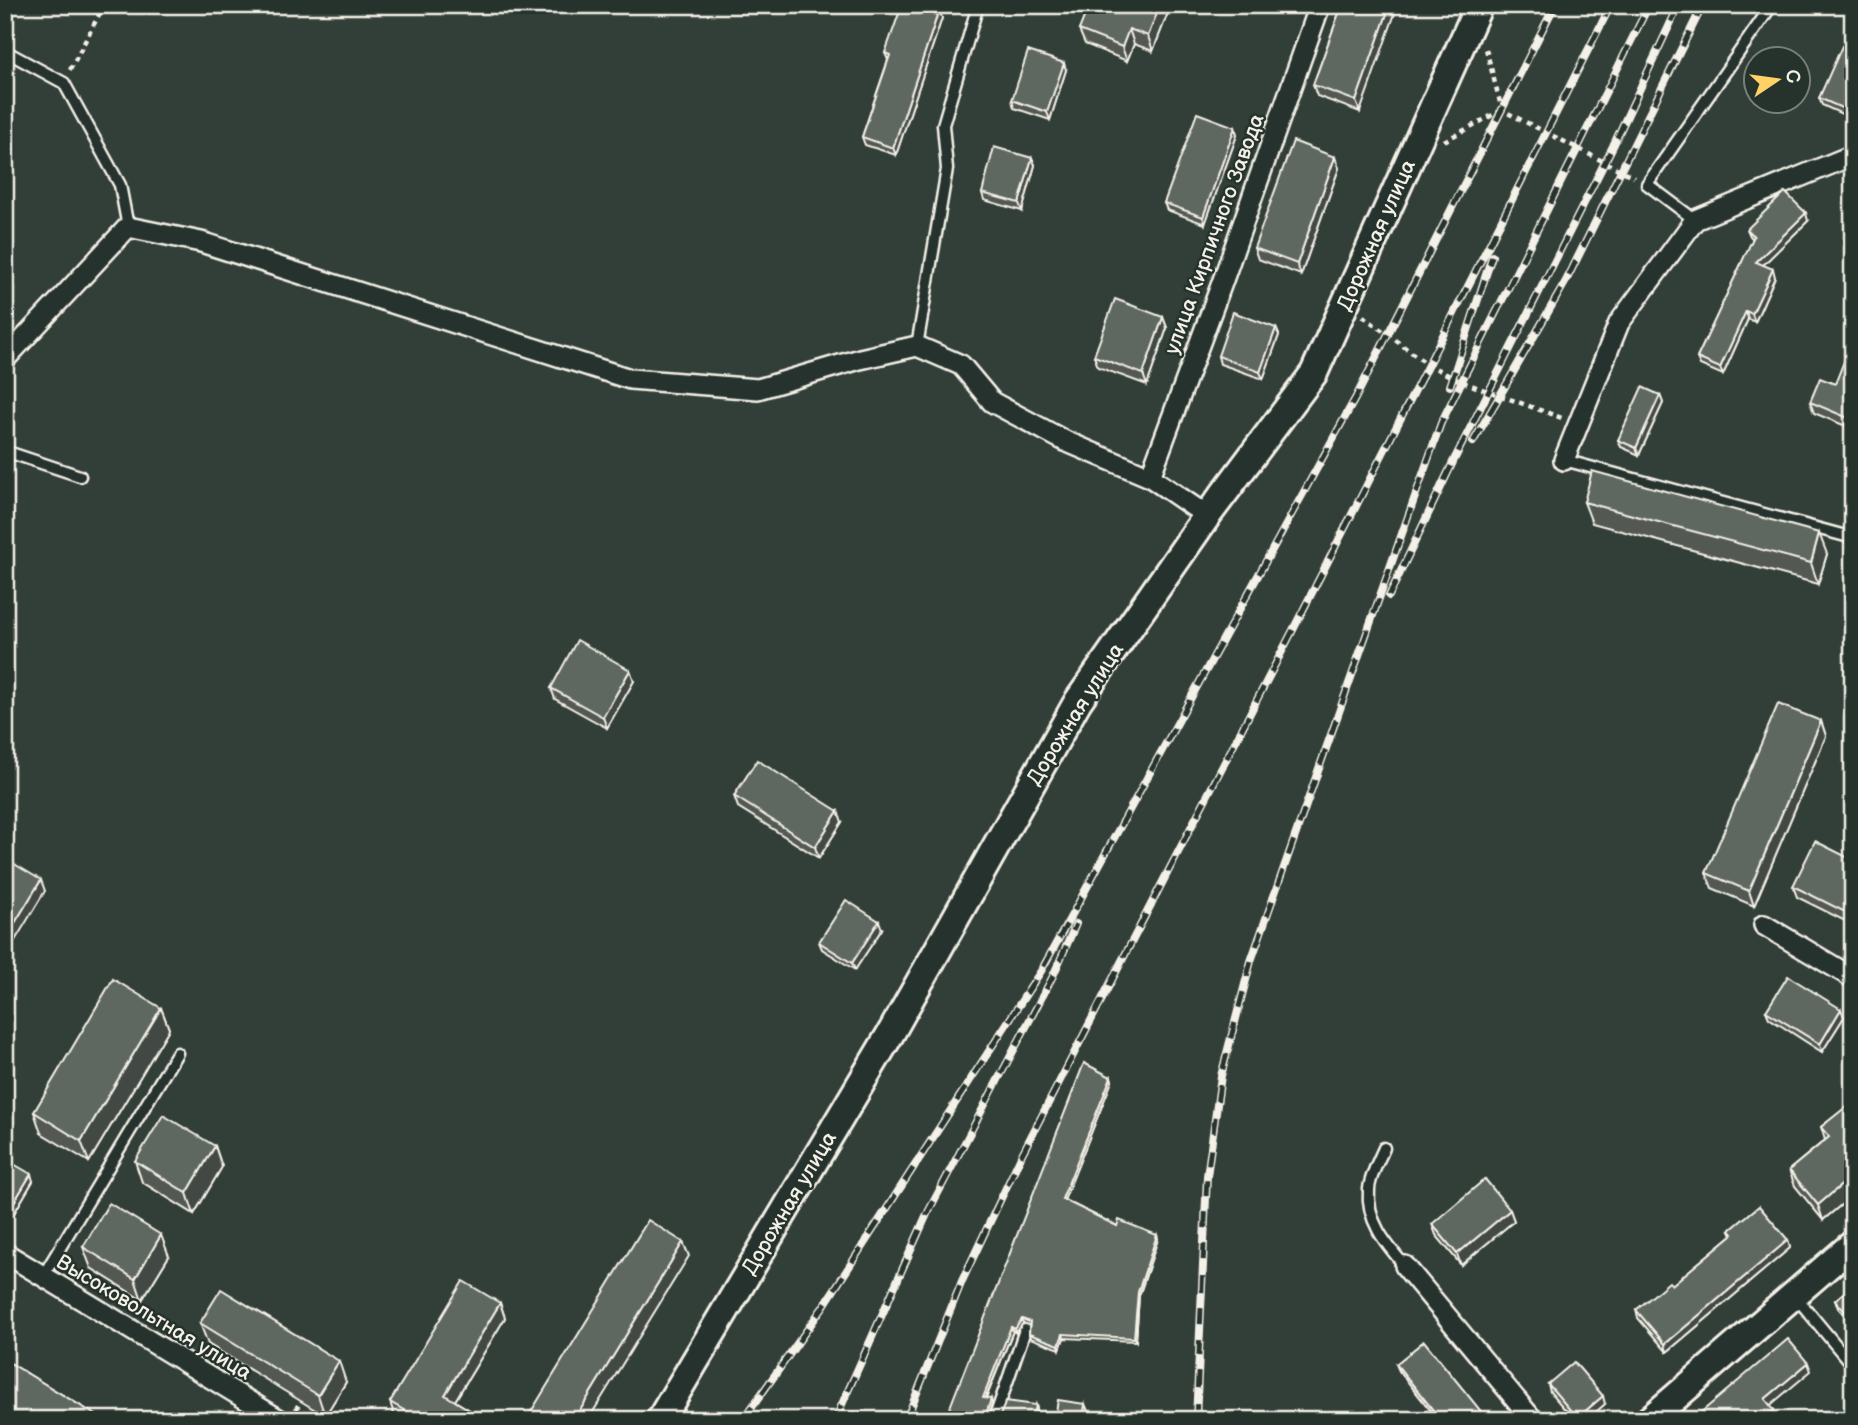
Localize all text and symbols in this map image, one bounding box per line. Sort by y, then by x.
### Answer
north arrow [1742,46,1812,116]
text: С [1779,67,1805,86]
street label: улица Кирпичного Завода [1159,110,1270,358]
street label: Дорожная улица [1332,155,1421,315]
street label: Дорожная улица [1022,638,1129,790]
street label: Дорожная улица [737,1127,842,1279]
street label: Высоковольтная улица [52,1249,256,1386]

